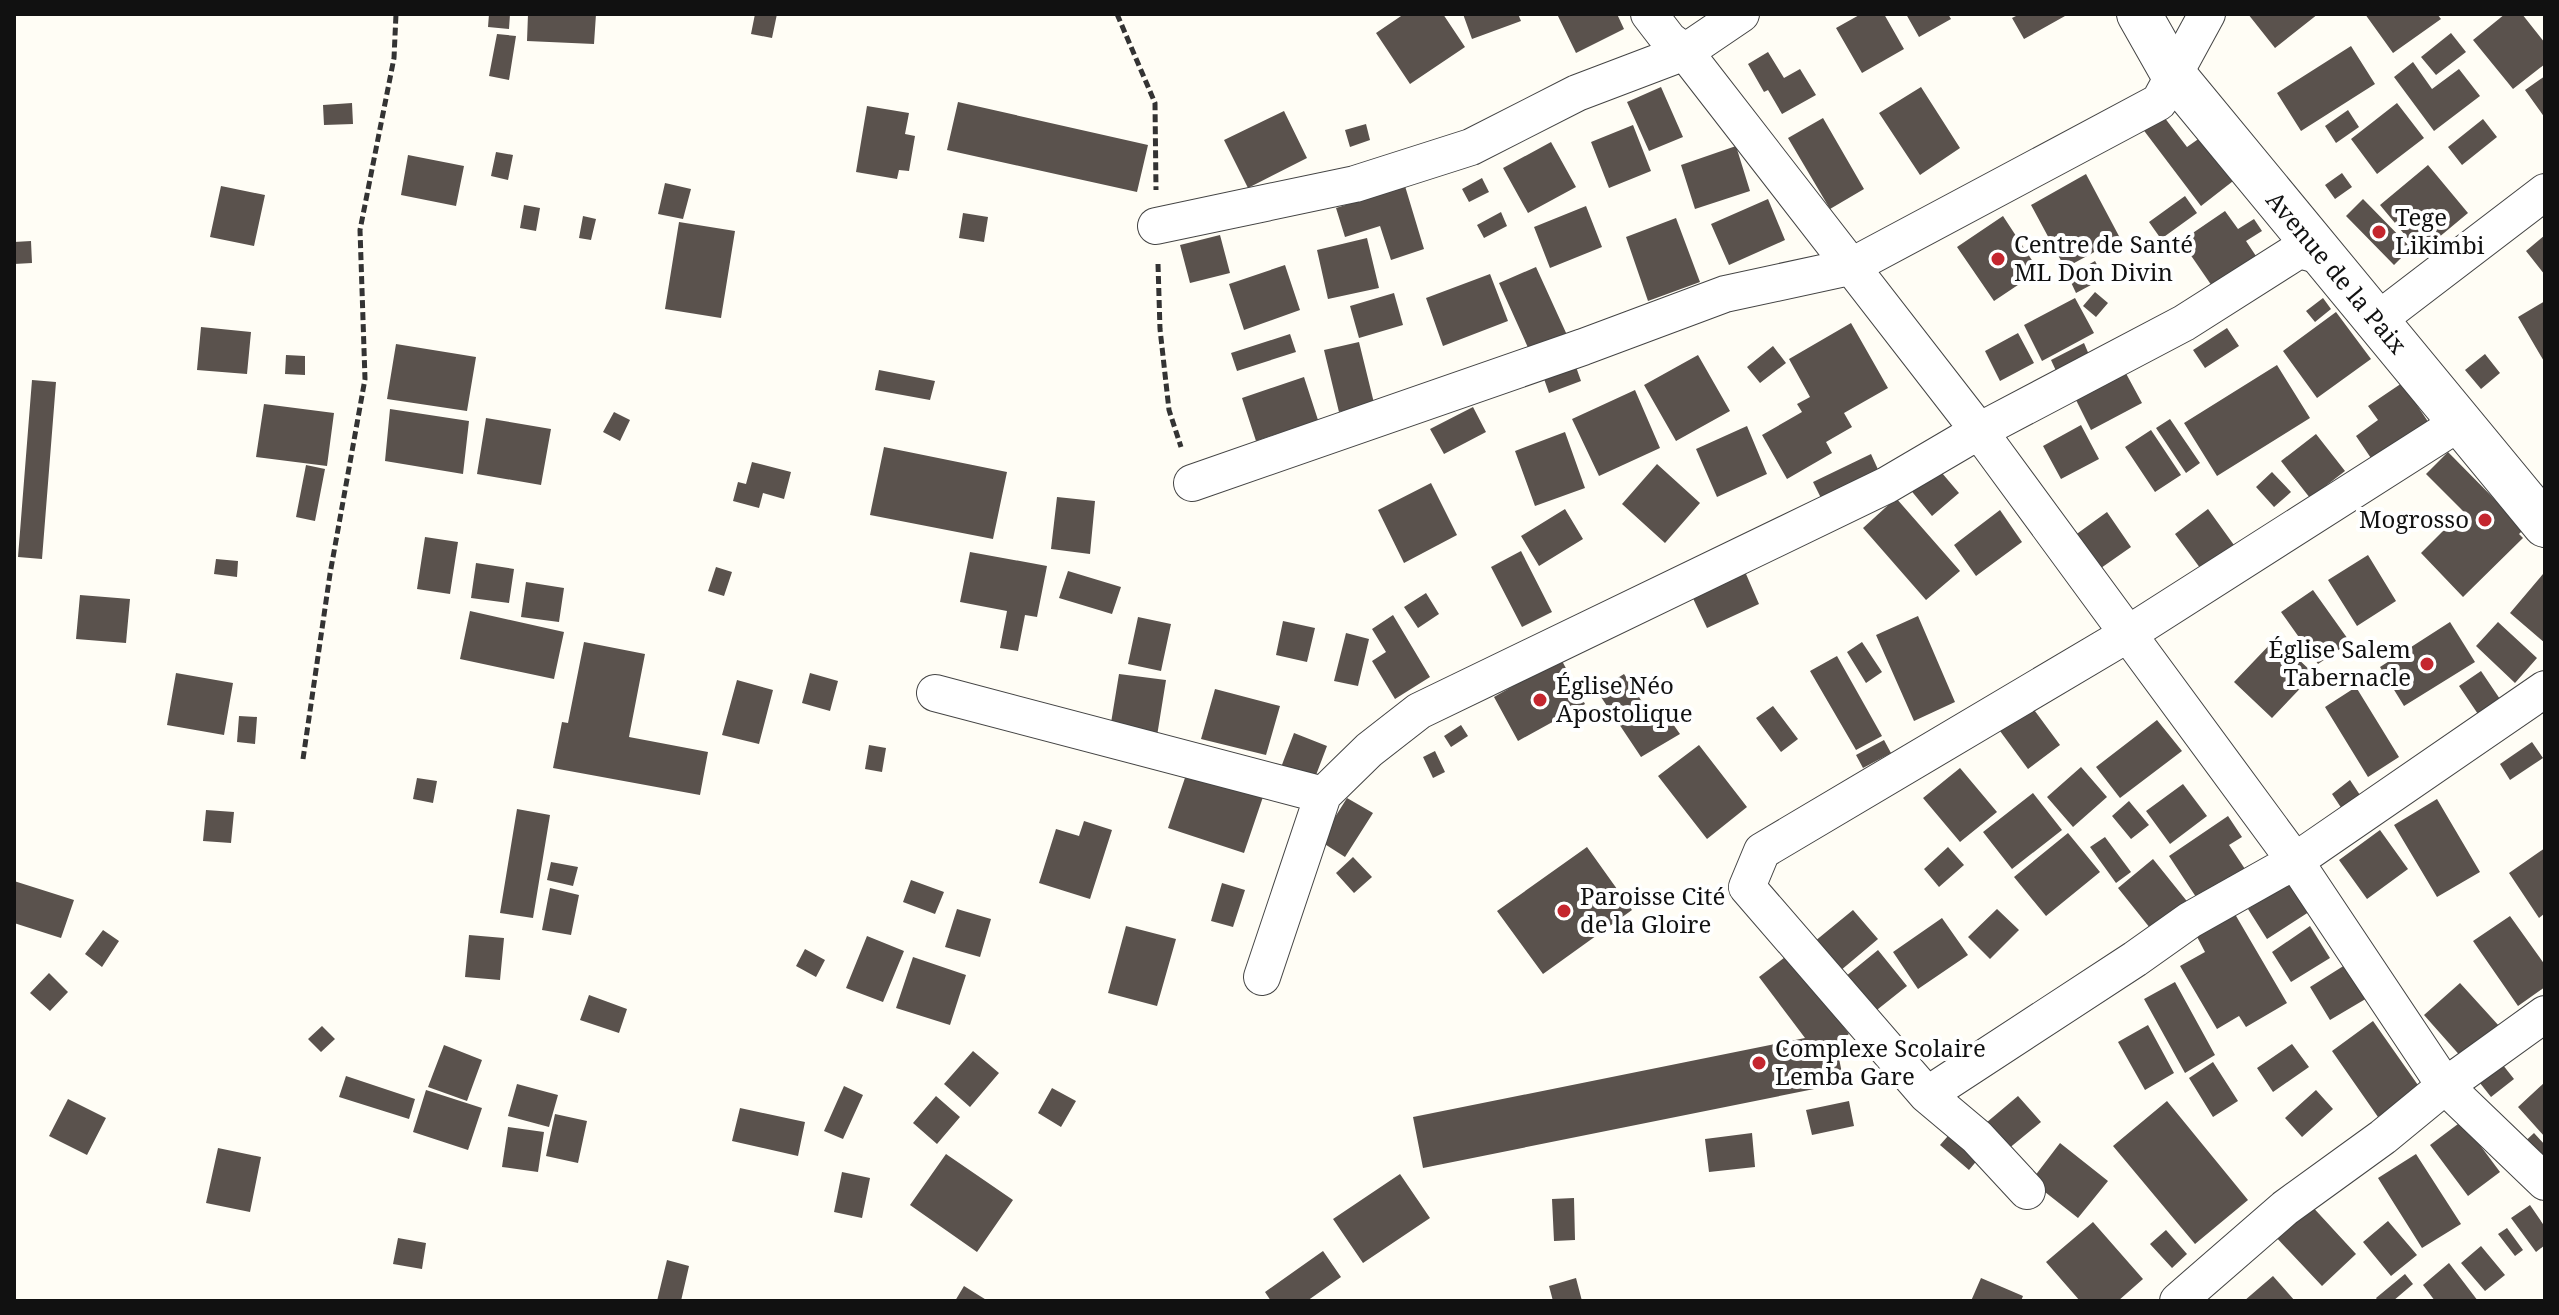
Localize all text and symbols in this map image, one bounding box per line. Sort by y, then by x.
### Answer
street label: Avenue de la Paix [2259,184,2415,360]
place label: Tege Likimbi [2395,200,2485,261]
marker: Tege Likimbi [2370,223,2388,241]
place label: Centre de Santé ML Don Divin [2014,227,2193,288]
marker: Centre de Santé ML Don Divin [1989,250,2007,268]
place label: Mogrosso [2359,502,2469,535]
marker: Mogrosso [2476,511,2494,529]
place label: Église Salem Tabernacle [2269,632,2411,693]
marker: Église Salem Tabernacle [2418,655,2436,673]
place label: Église Néo Apostolique [1556,668,1693,729]
marker: Église Néo Apostolique [1531,691,1549,709]
place label: Paroisse Cité de la Gloire [1580,879,1725,940]
marker: Paroisse Cité de la Gloire [1555,902,1573,920]
place label: Complexe Scolaire Lemba Gare [1775,1031,1986,1092]
marker: Complexe Scolaire Lemba Gare [1750,1054,1768,1072]

